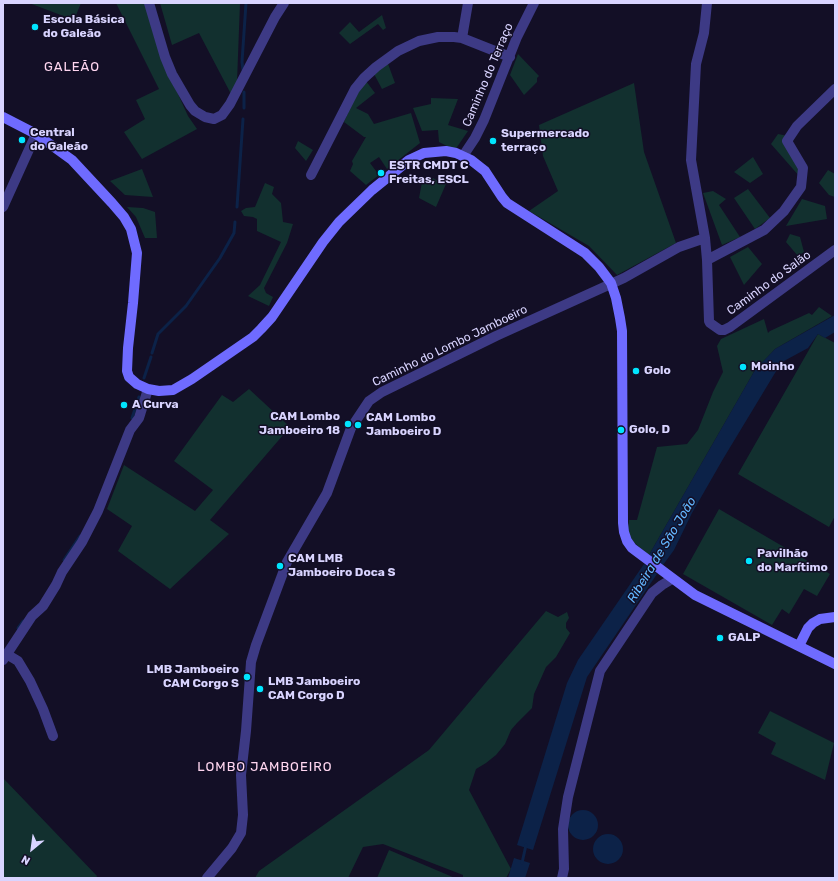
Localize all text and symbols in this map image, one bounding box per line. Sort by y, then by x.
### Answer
place label: Escola Básica do Galeão [43,13,125,41]
street label: Caminho do Terraço [460,21,516,129]
marker: Escola Básica do Galeão [30,22,40,32]
district label: GALEÃO [44,59,100,75]
place label: Central do Galeão [30,126,88,154]
place label: Supermercado terraço [501,127,589,155]
marker: Central do Galeão [17,135,27,145]
marker: Supermercado terraço [488,136,498,146]
place label: ESTR CMDT C Freitas, ESCL [389,159,469,187]
marker: ESTR CMDT C Freitas, ESCL [376,168,386,178]
street label: Caminho do Salão [724,248,814,318]
street label: Caminho do Lombo Jamboeiro [370,302,530,390]
place label: Moinho [751,360,795,374]
marker: Moinho [738,362,748,372]
place label: Golo [644,364,671,378]
marker: Golo [631,366,641,376]
place label: A Curva [132,398,179,412]
marker: A Curva [119,400,129,410]
place label: CAM Lombo Jamboeiro 18 [259,410,340,438]
place label: CAM Lombo Jamboeiro D [366,411,441,439]
marker: CAM Lombo Jamboeiro 18 [343,419,353,429]
marker: CAM Lombo Jamboeiro D [353,420,363,430]
place label: Golo, D [629,423,670,437]
marker: Golo, D [616,425,626,435]
water label: Ribeira de São João [624,494,700,606]
place label: Pavilhão do Marítimo [757,547,828,575]
place label: CAM LMB Jamboeiro Doca S [288,552,395,580]
marker: Pavilhão do Marítimo [744,556,754,566]
marker: CAM LMB Jamboeiro Doca S [275,561,285,571]
place label: GALP [728,631,760,645]
marker: GALP [715,633,725,643]
place label: LMB Jamboeiro CAM Corgo S [147,663,239,691]
marker: LMB Jamboeiro CAM Corgo S [242,672,252,682]
place label: LMB Jamboeiro CAM Corgo D [268,675,360,703]
marker: LMB Jamboeiro CAM Corgo D [255,684,265,694]
district label: LOMBO JAMBOEIRO [197,759,333,775]
north arrow [12,829,52,869]
text: N [19,852,33,868]

